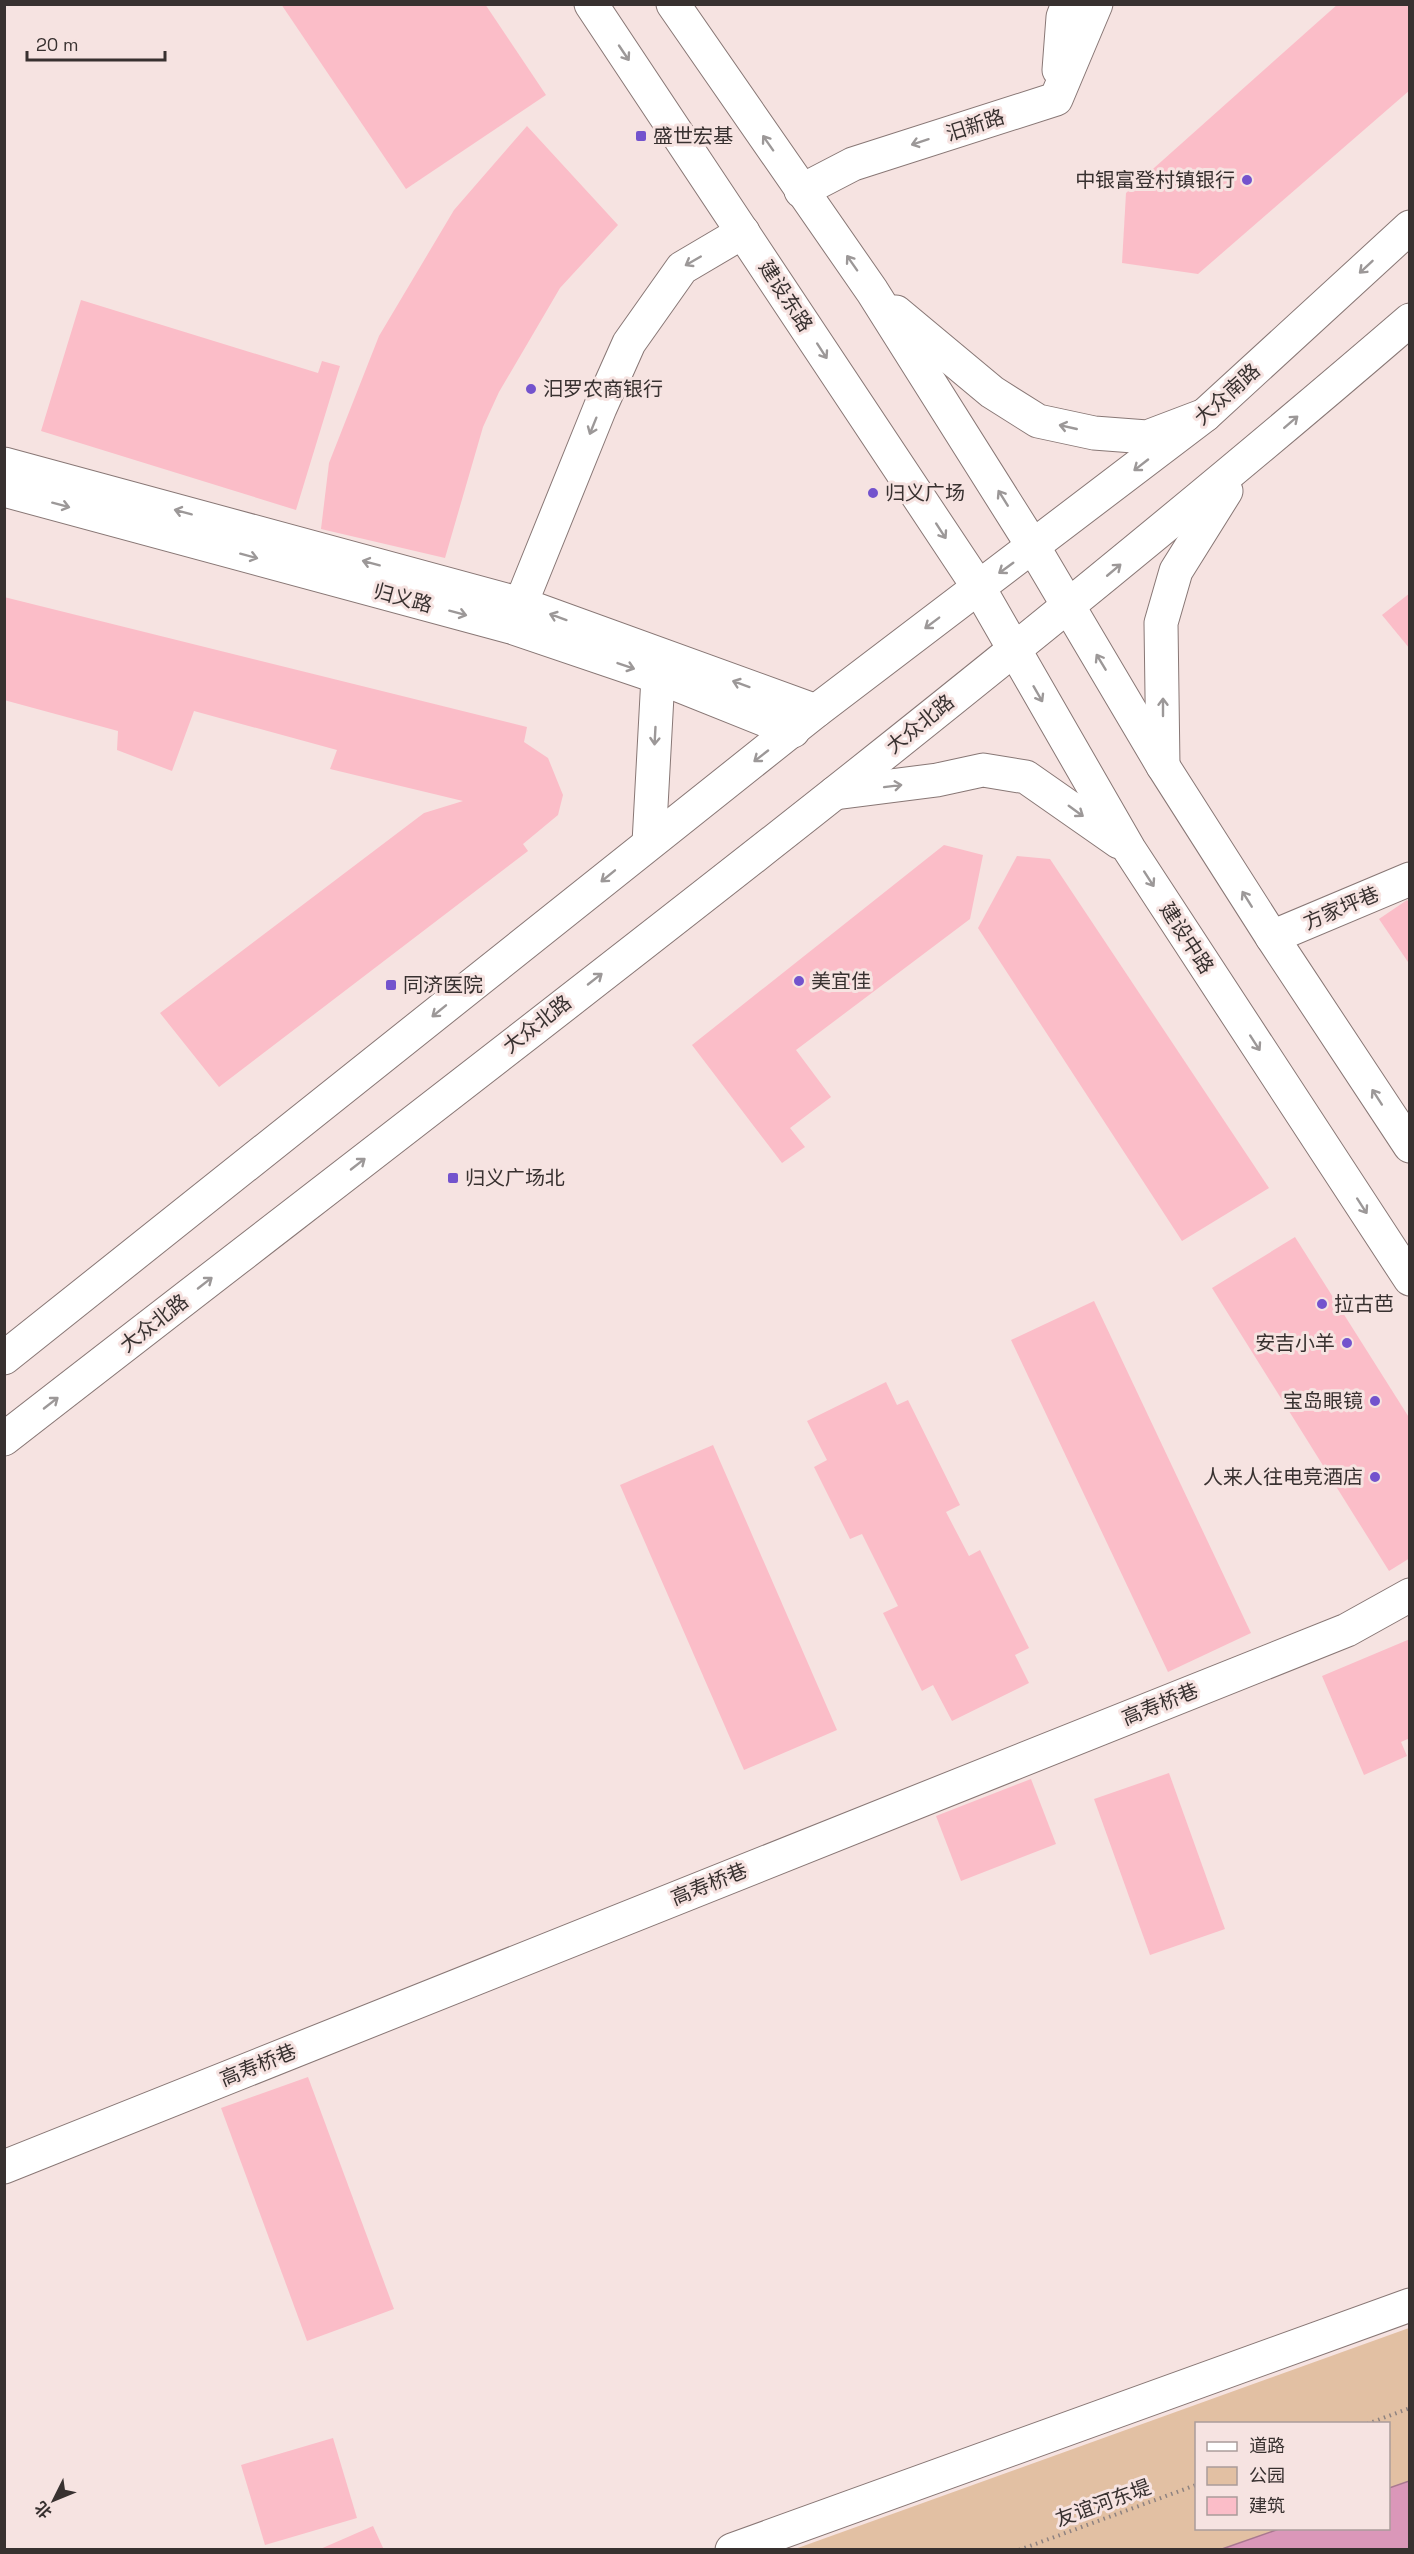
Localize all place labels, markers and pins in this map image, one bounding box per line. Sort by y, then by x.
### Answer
place label: 盛世宏基 [653,123,733,149]
marker: 盛世宏基 [634,129,648,143]
place label: 中银富登村镇银行 [1075,167,1235,193]
marker: 中银富登村镇银行 [1240,173,1254,187]
place label: 汨罗农商银行 [543,376,663,402]
marker: 汨罗农商银行 [524,382,538,396]
place label: 归义广场 [885,480,965,506]
marker: 归义广场 [866,486,880,500]
place label: 美宜佳 [811,968,871,994]
place label: 同济医院 [403,972,483,998]
marker: 美宜佳 [792,974,806,988]
marker: 同济医院 [384,978,398,992]
place label: 归义广场北 [465,1165,565,1191]
marker: 归义广场北 [446,1171,460,1185]
place label: 拉古芭 [1334,1291,1394,1317]
marker: 拉古芭 [1315,1297,1329,1311]
place label: 安吉小羊 [1255,1330,1335,1356]
marker: 安吉小羊 [1340,1336,1354,1350]
place label: 宝岛眼镜 [1283,1388,1363,1414]
marker: 宝岛眼镜 [1368,1394,1382,1408]
place label: 人来人往电竞酒店 [1203,1464,1363,1490]
marker: 人来人往电竞酒店 [1368,1470,1382,1484]

